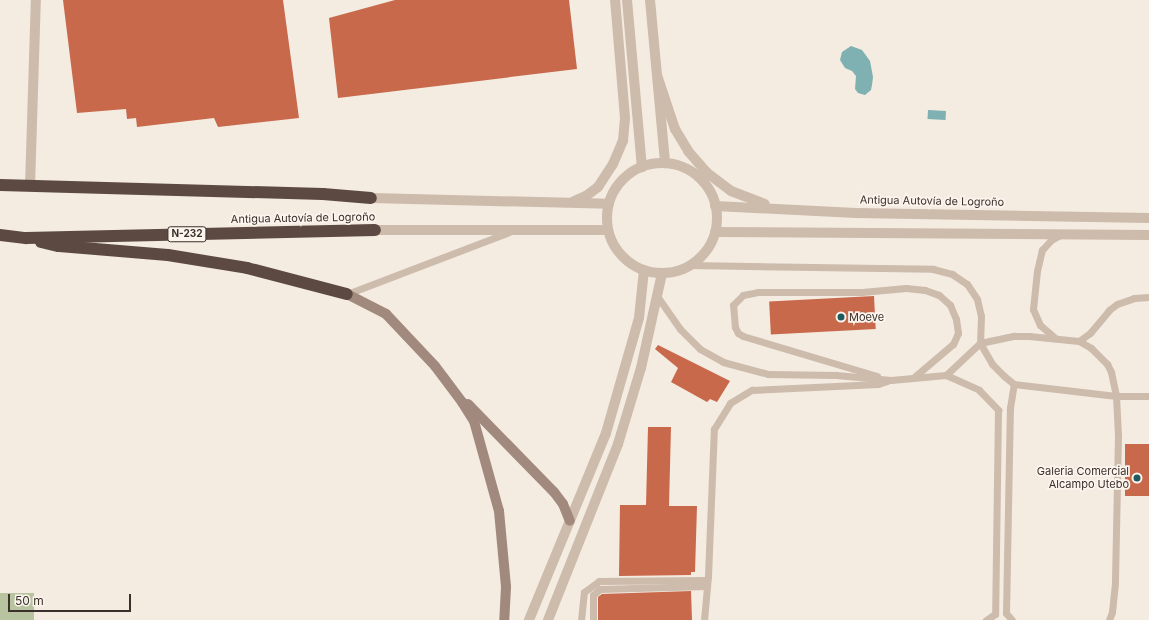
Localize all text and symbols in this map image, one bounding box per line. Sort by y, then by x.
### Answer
street label: Antigua Autovía de Logroño [860,193,1004,209]
street label: Antigua Autovía de Logroño [231,210,375,226]
road number: N-232 [167,226,207,242]
place label: Moeve [849,310,884,324]
marker: Moeve [836,312,846,322]
place label: Galeria Comercial Alcampo Utebo [1037,465,1129,491]
marker: Galeria Comercial Alcampo Utebo [1132,473,1142,483]
scale bar [10,586,133,612]
text: 50 m [15,593,44,608]

